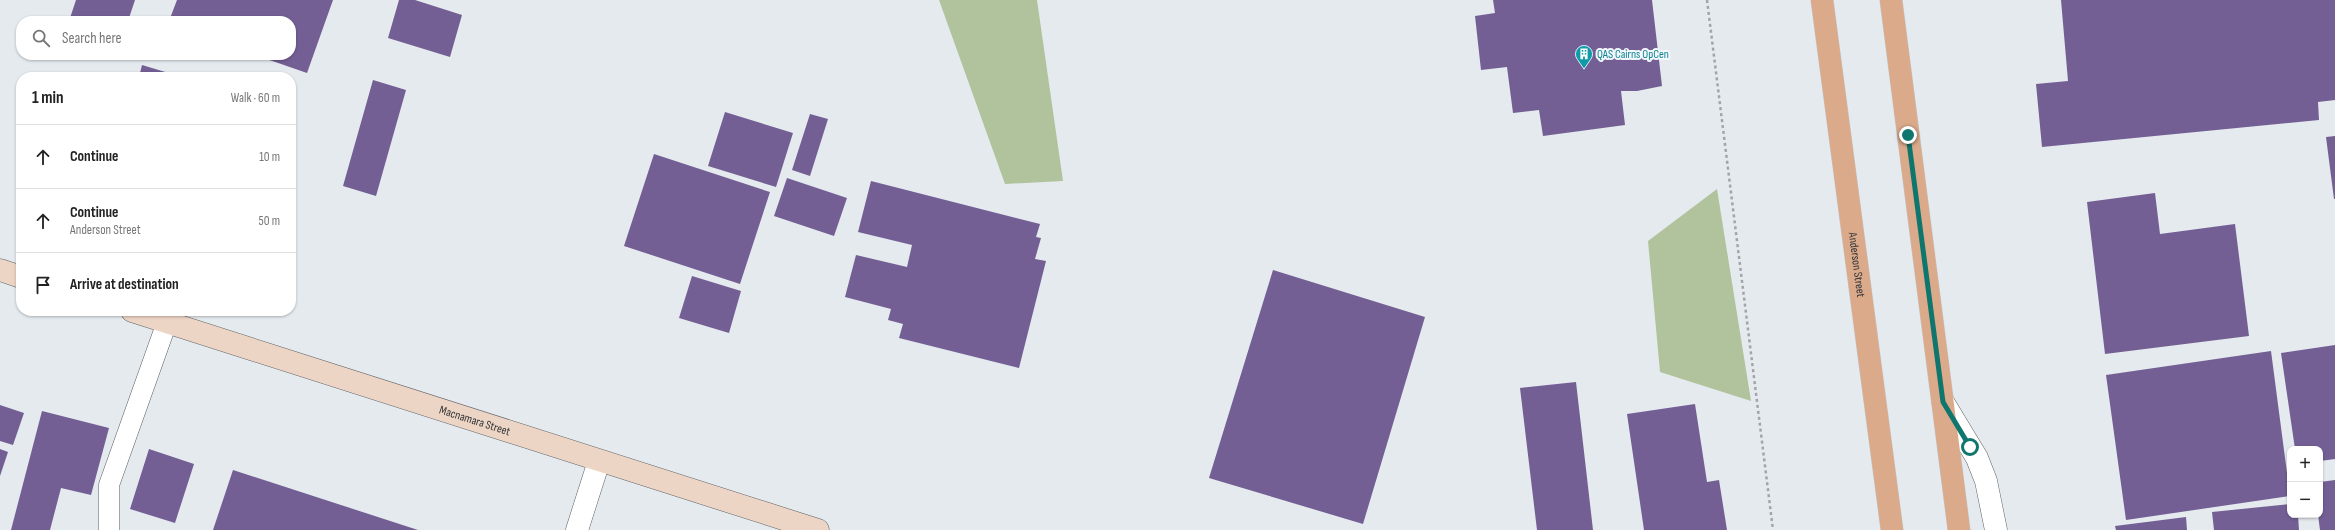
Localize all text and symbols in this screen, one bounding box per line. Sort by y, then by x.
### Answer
search box [16,16,296,60]
icon: search [30,27,52,49]
text: Search here [62,29,122,48]
building icon: QAS Cairns OpCen [1574,44,1594,69]
place label: QAS Cairns OpCen [1597,47,1669,62]
text: 1 min [32,88,64,108]
text: Walk · 60 m [231,90,280,106]
route end [1899,126,1917,144]
icon: ahead [32,146,54,168]
text: Continue [70,147,119,166]
text: 10 m [259,149,280,165]
text: Continue [70,203,119,222]
icon: ahead [32,210,54,232]
text: 50 m [259,213,280,229]
text: Anderson Street [70,222,141,238]
street label: Anderson Street [1845,230,1869,298]
icon: arrive [32,274,54,296]
text: Arrive at destination [70,275,179,294]
street label: Macnamara Street [438,402,513,439]
route start [1961,438,1979,456]
map controls [2287,446,2323,518]
button: + [2287,446,2323,482]
button: − [2287,482,2323,518]

